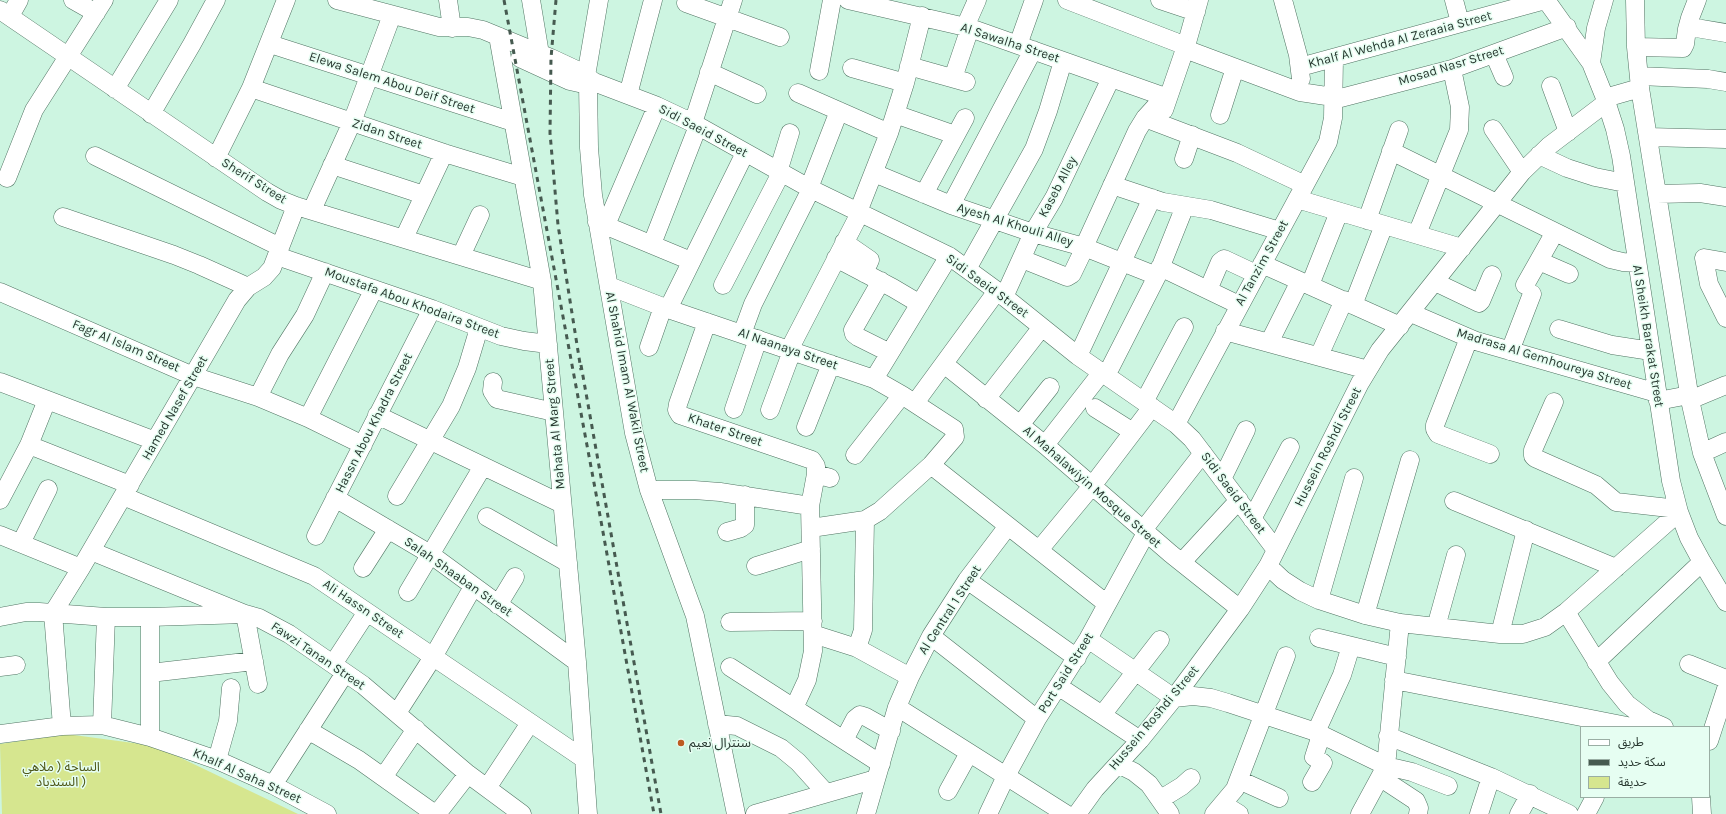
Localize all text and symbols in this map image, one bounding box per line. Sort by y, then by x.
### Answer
street label: Khalf Al Wehda Al Zeraaia Street [1307,8,1493,72]
street label: Al Sawalha Street [959,20,1061,66]
street label: Mosad Nasr Street [1396,43,1506,89]
street label: Elewa Salem Abou Deif Street [307,49,477,117]
street label: Sidi Saeid Street [656,101,750,161]
street label: Zidan Street [350,115,424,153]
street label: Kaseb Alley [1035,154,1081,220]
street label: Sherif Street [218,155,290,207]
street label: Ayesh Al Khouli Alley [955,200,1075,250]
street label: Al Tanzim Street [1232,217,1292,309]
street label: Sidi Saeid Street [943,251,1031,321]
street label: Moustafa Abou Khodaira Street [322,264,502,342]
street label: Al Sheikh Barakat Street [1629,264,1667,408]
street label: Al Shahid Imam Al Wakil Street [602,290,652,474]
street label: Fagr Al Islam Street [70,316,182,376]
street label: Al Naanaya Street [736,325,840,373]
street label: Madrasa Al Gemhoureya Street [1455,325,1633,393]
street label: Hassn Abou Khadra Street [332,350,416,496]
street label: Hamed Nasef Street [139,353,211,463]
street label: Mahata Al Marg Street [542,358,568,490]
street label: Hussein Roshdi Street [1291,385,1365,509]
street label: Khater Street [686,410,764,450]
street label: Al Mahalawiyin Mosque Street [1020,423,1164,551]
street label: Sidi Saeid Street [1197,449,1269,537]
street label: Salah Shaaban Street [401,534,515,620]
street label: Al Central 1 Street [915,562,985,658]
street label: Ali Hassn Street [320,576,406,642]
street label: Fawzi Tanan Street [268,619,368,693]
street label: Port Said Street [1035,630,1097,716]
street label: Hussein Roshdi Street [1106,663,1202,773]
legend [1580,726,1710,798]
place label: سنترال نعيم [689,735,751,751]
text: طريق [1618,735,1644,749]
marker: سنترال نعيم [676,738,686,748]
street label: Khalf Al Saha Street [190,745,304,807]
text: سكة حديد [1618,755,1666,769]
park label: الساحة ( ملاهي السندباد ) [22,759,100,790]
text: حديقة [1618,775,1647,789]

